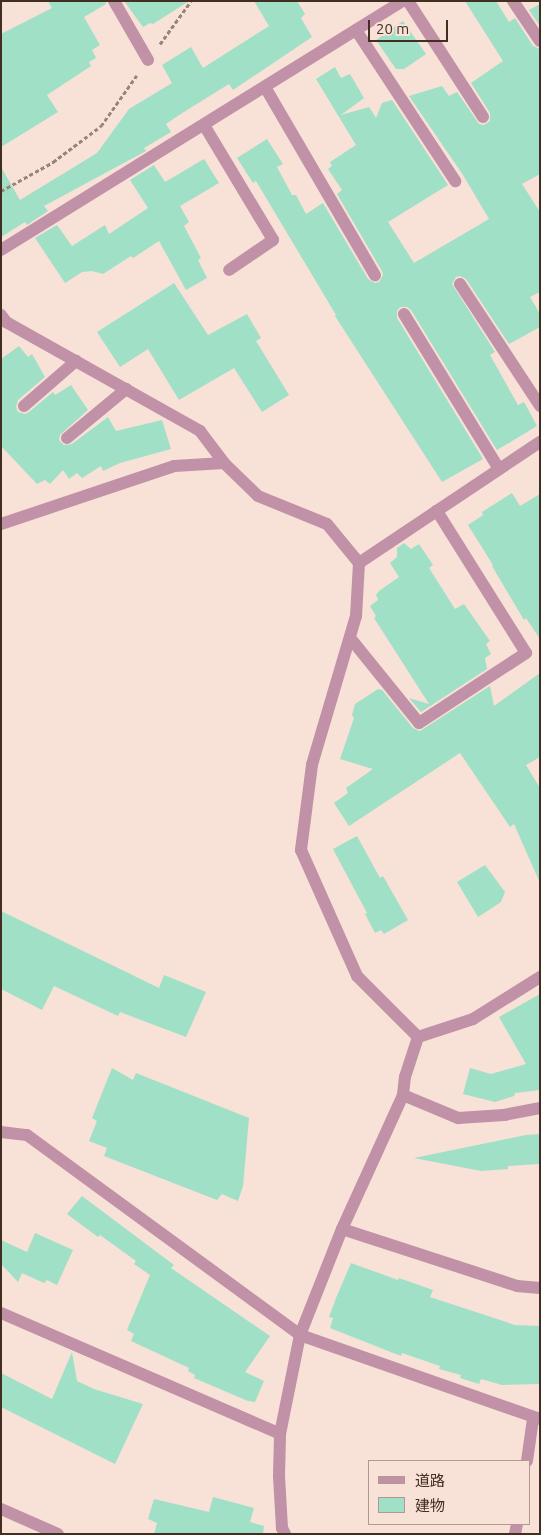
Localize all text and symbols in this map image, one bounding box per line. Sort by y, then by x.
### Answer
scale bar [371,10,451,42]
text: 20 m [376,20,409,37]
legend [368,1460,531,1525]
text: 道路 [415,1472,445,1489]
text: 建物 [415,1497,445,1514]

